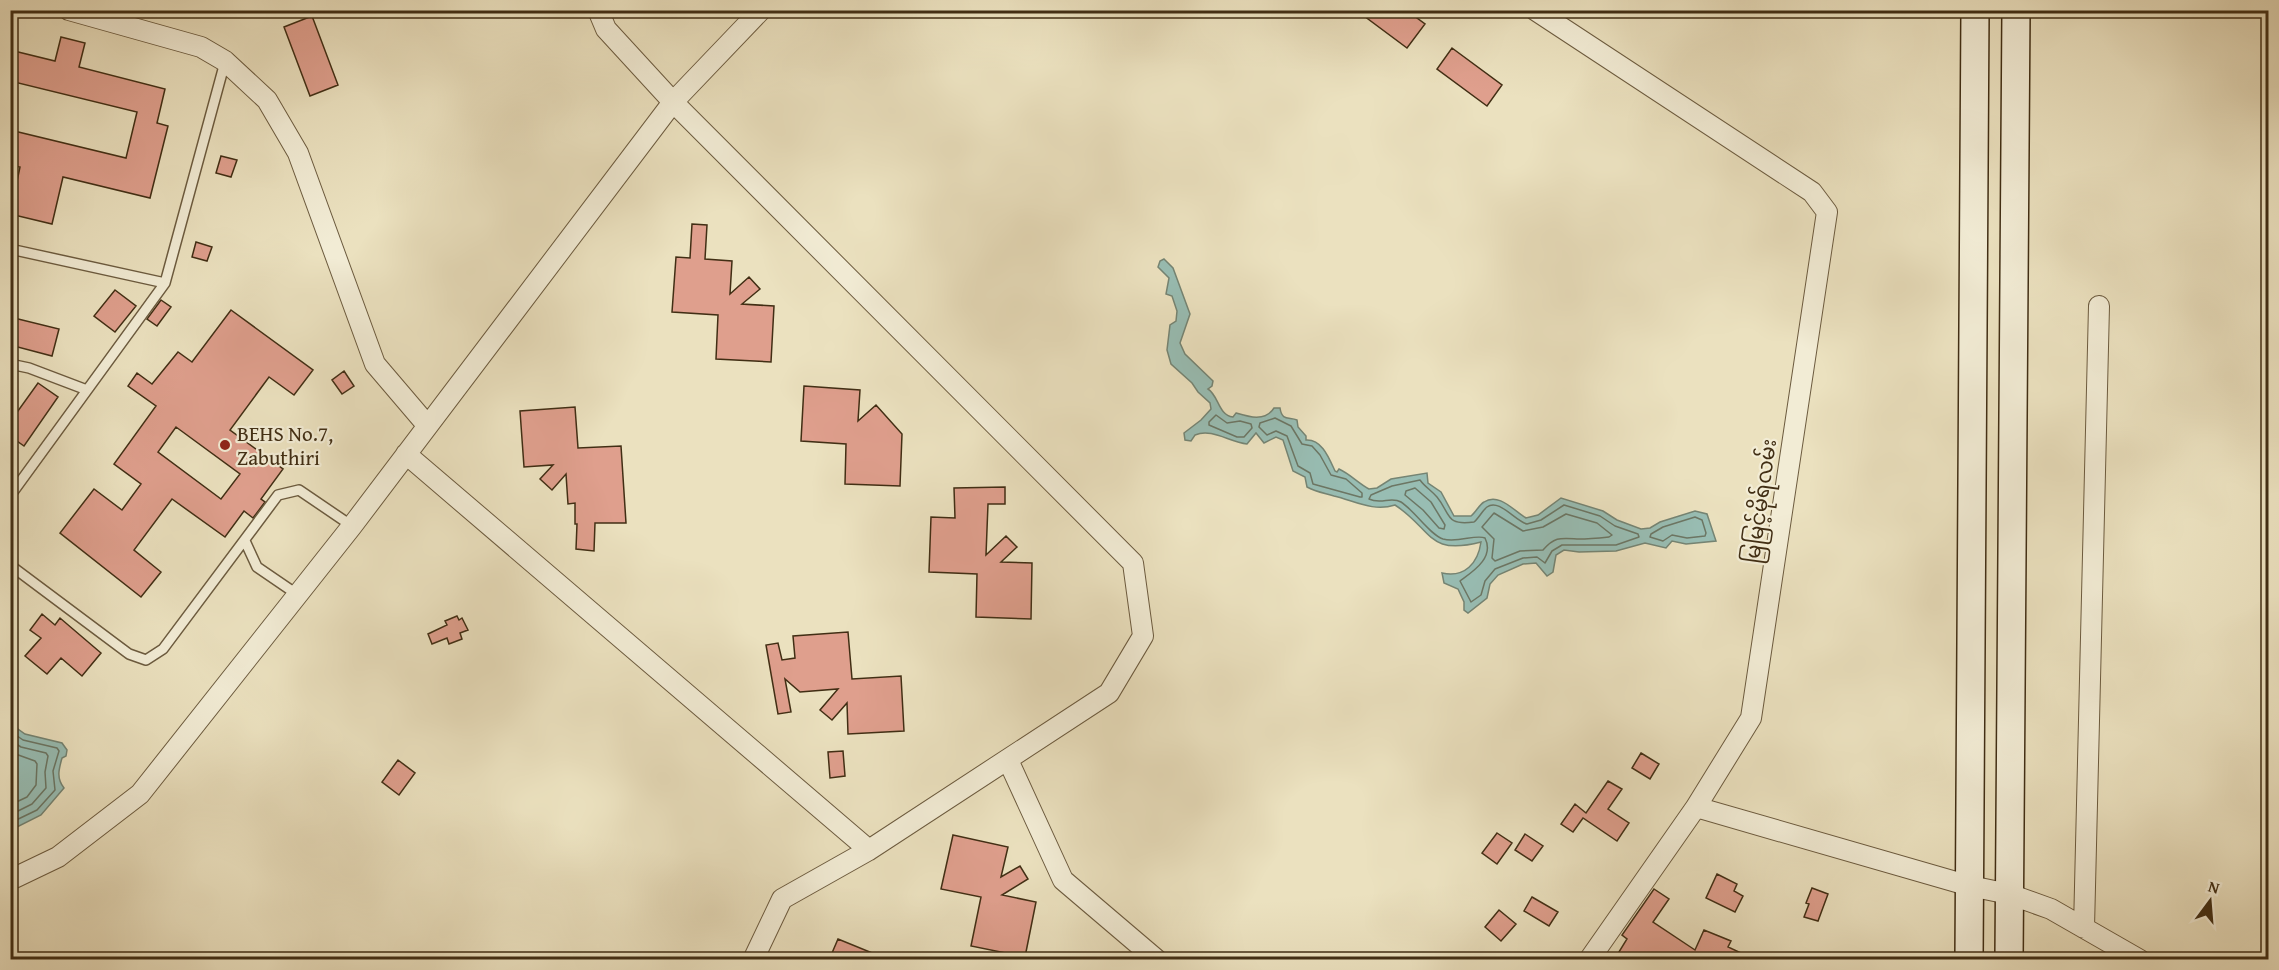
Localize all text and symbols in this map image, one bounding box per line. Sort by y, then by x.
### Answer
place label: BEHS No.7, Zabuthiri [237,418,333,473]
street label: မြမြင့်မိုရ်လမ်း [1736,437,1786,566]
marker: BEHS No.7, Zabuthiri [218,438,232,452]
north arrow [2180,871,2240,931]
text: N [2206,874,2223,900]

